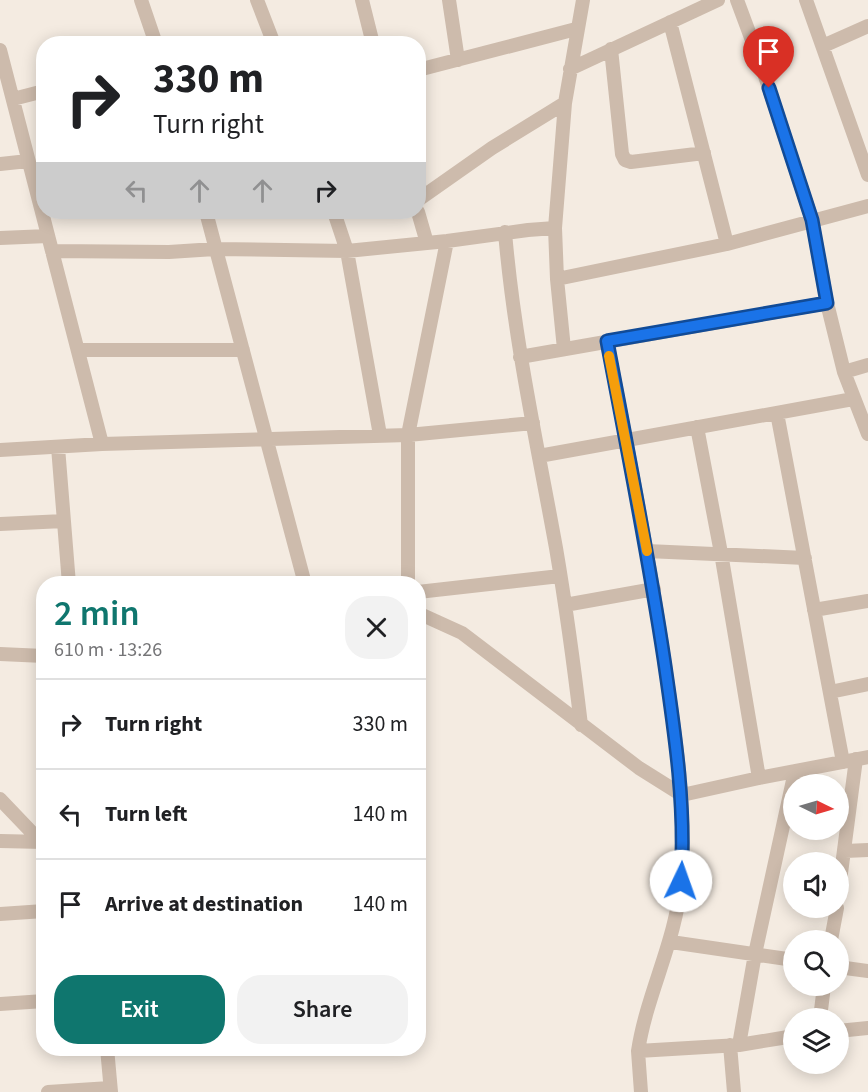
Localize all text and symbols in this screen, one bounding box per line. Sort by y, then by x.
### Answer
pin [743,26,794,88]
icon: arrive [752,35,785,68]
text: 330 m [153,49,264,109]
icon: right [54,60,132,138]
text: Turn right [153,105,264,144]
icon: left [120,174,153,207]
icon: ahead [183,174,216,207]
icon: ahead [246,174,279,207]
icon: right [309,174,342,207]
text: 2 min [54,588,140,639]
button: close [345,596,408,659]
text: 610 m · 13:26 [54,636,162,664]
icon: right [54,708,87,741]
text: Turn right [105,708,202,740]
text: 330 m [353,708,408,740]
north arrow [783,774,849,840]
map controls [783,774,849,1074]
icon: left [54,798,87,831]
text: Turn left [105,798,187,830]
text: 140 m [353,798,408,830]
position arrow [649,849,713,913]
button: sound [783,852,849,918]
icon: arrive [54,888,87,921]
text: Arrive at destination [105,888,303,920]
text: 140 m [353,888,408,920]
button: search [783,930,849,996]
button: Exit [54,975,225,1044]
button: Share [237,975,408,1044]
button: layers [783,1008,849,1074]

